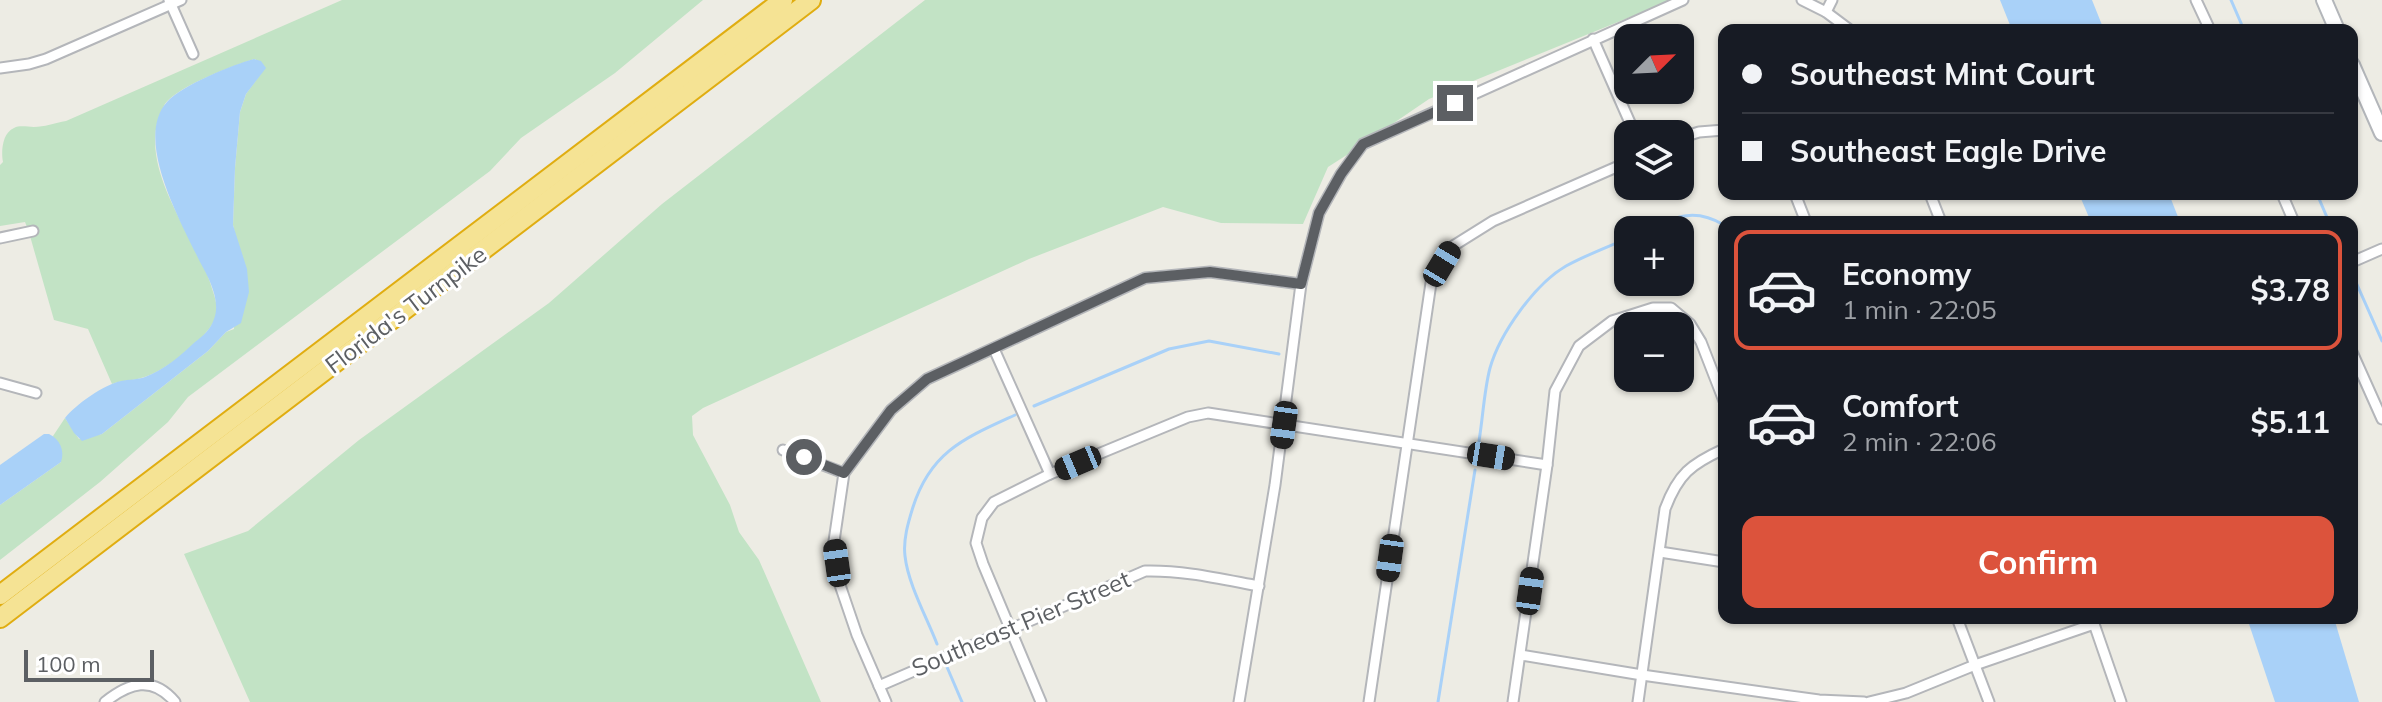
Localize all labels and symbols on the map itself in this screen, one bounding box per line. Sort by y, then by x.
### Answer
north arrow [1614,24,1694,104]
route end [1437,85,1473,121]
car [1419,237,1465,291]
street label: Florida's Turnpike [319,239,492,380]
car [1269,400,1299,450]
route start [786,439,822,475]
car [1465,440,1517,472]
car [1051,443,1105,483]
car [1375,533,1405,583]
car [822,538,852,588]
street label: Southeast Pier Street [907,563,1134,683]
car [1515,566,1545,616]
scale bar [24,646,154,682]

